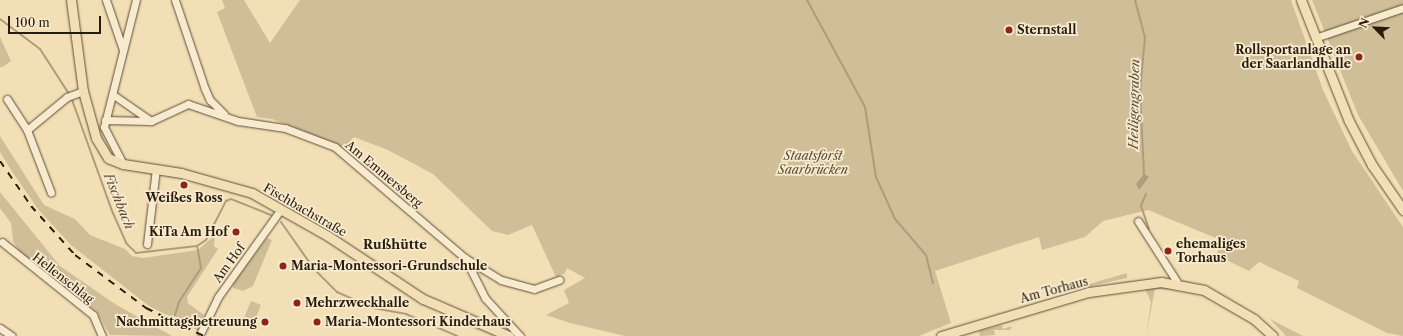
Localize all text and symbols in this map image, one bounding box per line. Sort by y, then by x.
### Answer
scale bar [10,8,103,34]
north arrow [1355,8,1395,48]
text: 100 m [15,15,50,30]
text: N [1356,16,1372,30]
place label: Sternstall [1017,23,1076,37]
marker: Sternstall [1004,25,1014,35]
place label: Rollsportanlage an der Saarlandhalle [1235,43,1351,71]
marker: Rollsportanlage an der Saarlandhalle [1354,52,1364,62]
water label: Heiligengraben [1125,59,1143,149]
street label: Am Emmersberg [343,138,425,210]
park label: Staatsforst Saarbrücken [778,149,848,177]
water label: Fischbach [101,171,137,231]
marker: Weißes Ross [179,180,189,190]
street label: Fischbachstraße [261,180,349,240]
place label: Weißes Ross [145,191,223,205]
place label: KiTa Am Hof [149,225,228,239]
marker: KiTa Am Hof [231,227,241,237]
district label: Rußhütte [363,236,427,252]
place label: ehemaliges Torhaus [1176,237,1246,265]
street label: Am Hof [210,241,248,285]
marker: ehemaliges Torhaus [1163,246,1173,256]
street label: Hellenschlag [30,250,96,306]
place label: Maria-Montessori-Grundschule [291,259,487,273]
marker: Maria-Montessori-Grundschule [278,261,288,271]
street label: Am Torhaus [1018,274,1090,306]
place label: Mehrzweckhalle [305,296,409,310]
marker: Mehrzweckhalle [292,298,302,308]
place label: Nachmittagsbetreuung [116,315,257,329]
place label: Maria-Montessori Kinderhaus [325,315,511,329]
marker: Nachmittagsbetreuung [260,317,270,327]
marker: Maria-Montessori Kinderhaus [312,317,322,327]

